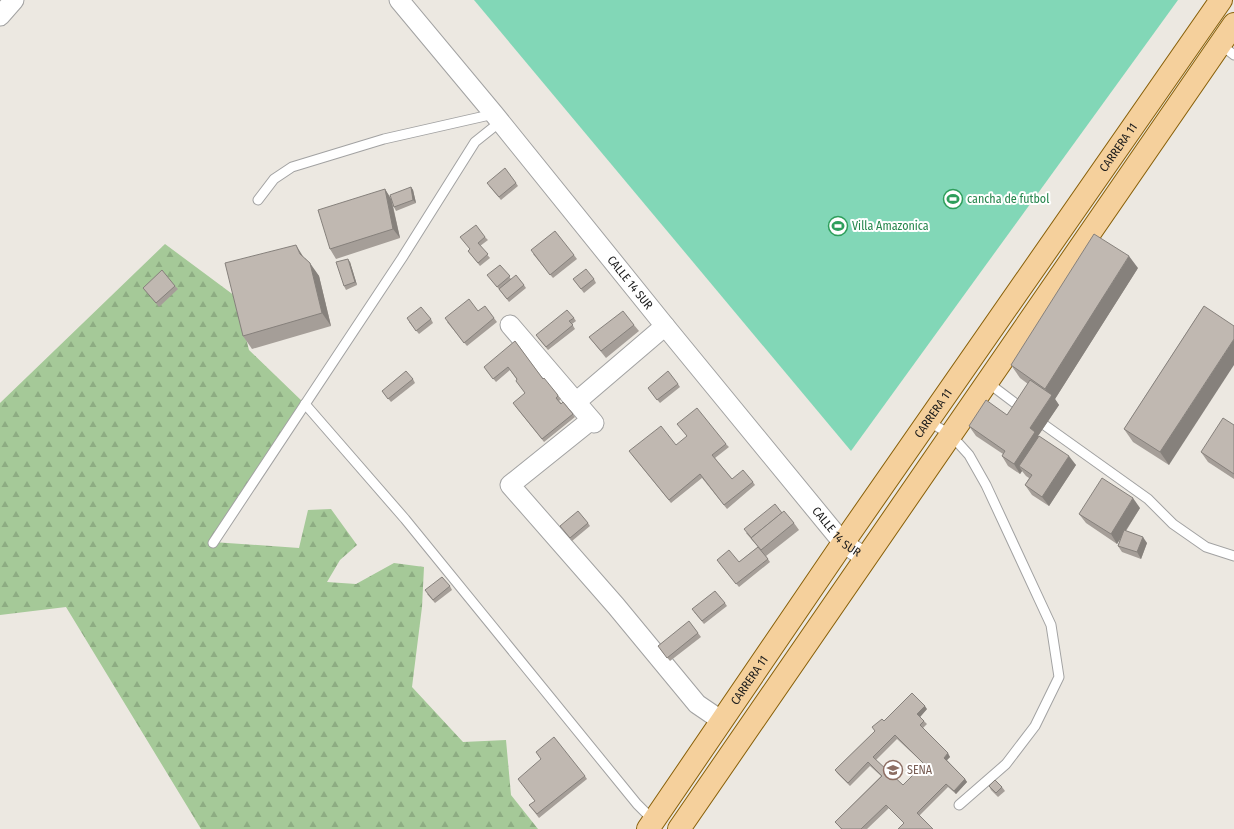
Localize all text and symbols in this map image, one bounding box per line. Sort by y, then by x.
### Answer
street label: CARRERA 11 [1097,121,1140,175]
sports icon: cancha de futbol [942,188,964,210]
place label: cancha de futbol [967,192,1049,206]
sports icon: Villa Amazonica [827,215,849,237]
place label: Villa Amazonica [852,219,929,233]
street label: CALLE 14 SUR [604,253,656,312]
street label: CARRERA 11 [911,386,955,440]
street label: CALLE 14 SUR [809,504,864,560]
street label: CARRERA 11 [728,653,771,707]
school or university icon: SENA [882,759,904,781]
place label: SENA [907,763,933,777]

